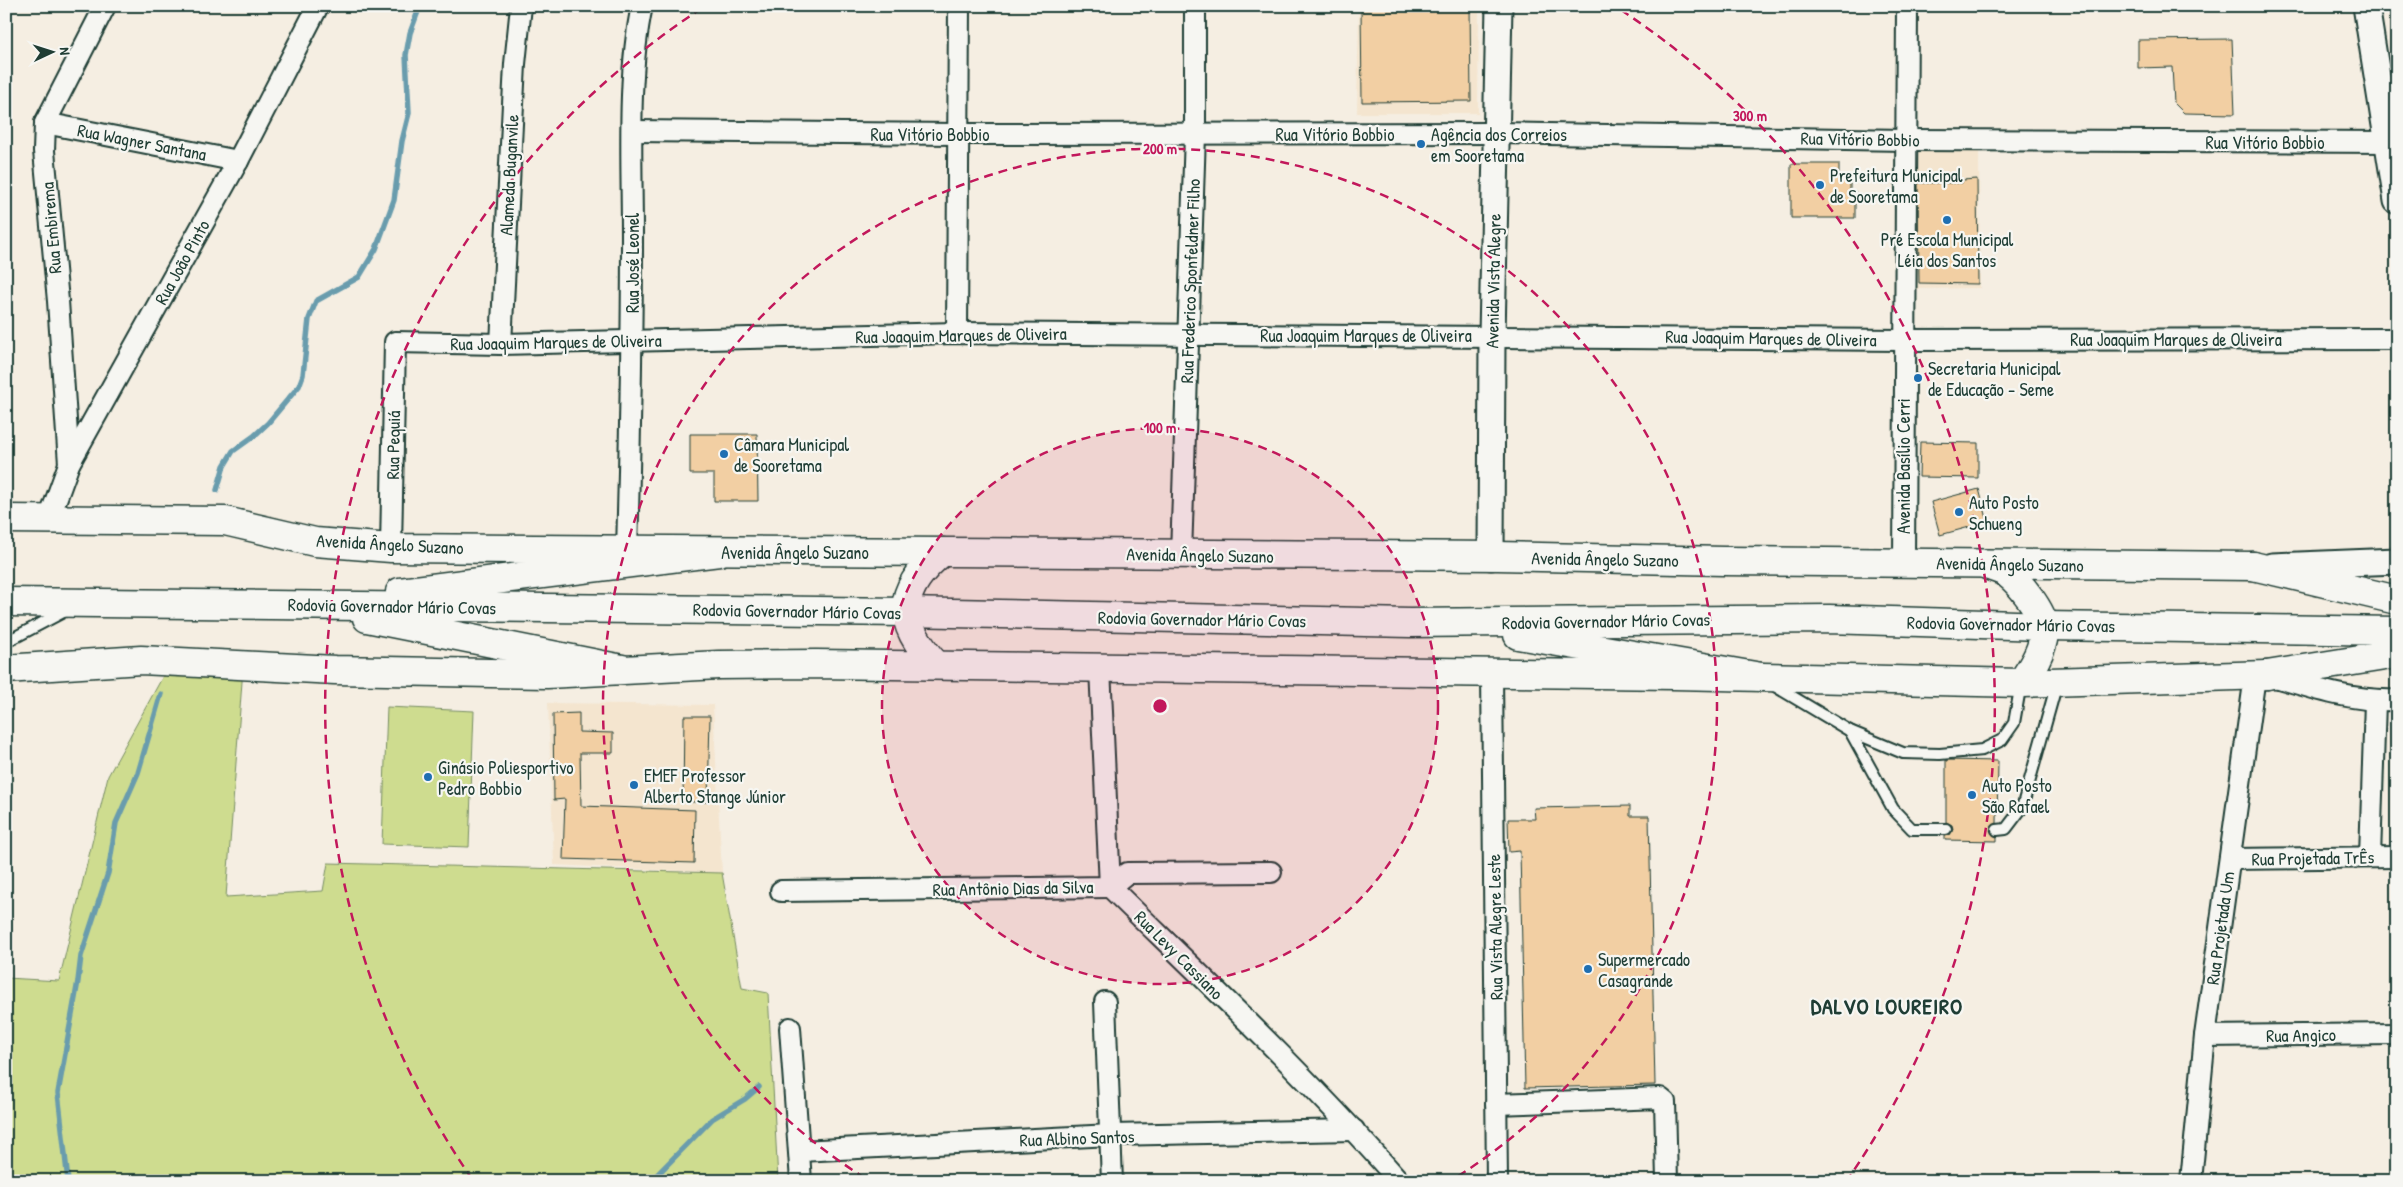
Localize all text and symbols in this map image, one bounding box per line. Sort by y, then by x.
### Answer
north arrow [28,28,78,78]
text: N [56,47,75,56]
text: 300 m [1733,105,1767,126]
street label: Alameda Buganvile [493,114,525,236]
street label: Rua Wagner Santana [75,117,209,167]
street label: Rua Vitório Bobbio [870,122,990,147]
street label: Rua Vitório Bobbio [1275,122,1395,147]
place label: Agência dos Correios em Sooretama [1431,122,1567,168]
street label: Rua Vitório Bobbio [1800,125,1920,153]
street label: Rua Vitório Bobbio [2205,130,2325,155]
text: 200 m [1143,138,1177,159]
marker: Agência dos Correios em Sooretama [1415,138,1427,150]
place label: Prefeitura Municipal de Sooretama [1830,163,1963,209]
street label: Rua Frederico Sponfeldner Filho [1174,178,1206,384]
marker: Prefeitura Municipal de Sooretama [1814,179,1826,191]
street label: Rua Embirema [35,181,67,275]
street label: Rua José Leonel [620,213,645,313]
street label: Avenida Vista Alegre [1479,213,1507,349]
marker: Pré Escola Municipal Léia dos Santos [1941,214,1953,226]
street label: Rua João Pinto [148,215,216,309]
place label: Pré Escola Municipal Léia dos Santos [1881,227,2014,273]
street label: Rua Joaquim Marques de Oliveira [855,321,1067,349]
street label: Rua Joaquim Marques de Oliveira [1260,323,1472,348]
street label: Rua Joaquim Marques de Oliveira [1665,324,1877,352]
street label: Rua Joaquim Marques de Oliveira [2070,327,2282,352]
street label: Rua Joaquim Marques de Oliveira [450,328,662,356]
place label: Secretaria Municipal de Educação - Seme [1928,356,2061,402]
marker: Secretaria Municipal de Educação - Seme [1912,372,1924,384]
street label: Avenida Basílio Cerri [1891,398,1916,534]
street label: Rua Pequiá [380,410,406,480]
text: 100 m [1144,417,1176,438]
place label: Câmara Municipal de Sooretama [734,432,849,478]
marker: Câmara Municipal de Sooretama [718,448,730,460]
place label: Auto Posto Schueng [1969,490,2039,536]
marker: Auto Posto Schueng [1953,506,1965,518]
street label: Avenida Ângelo Suzano [316,528,464,560]
street label: Avenida Ângelo Suzano [721,540,869,565]
street label: Avenida Ângelo Suzano [1126,541,1274,569]
street label: Avenida Ângelo Suzano [1531,545,1679,573]
street label: Avenida Ângelo Suzano [1936,550,2084,578]
street label: Rodovia Governador Mário Covas [288,592,496,620]
street label: Rodovia Governador Mário Covas [693,597,901,625]
street label: Rodovia Governador Mário Covas [1098,605,1306,633]
street label: Rodovia Governador Mário Covas [1502,607,1710,635]
street label: Rodovia Governador Mário Covas [1907,610,2115,638]
centre of rings [1151,697,1169,715]
place label: Ginásio Poliesportivo Pedro Bobbio [438,755,574,801]
place label: EMEF Professor Alberto Stange Júnior [644,763,786,809]
marker: Ginásio Poliesportivo Pedro Bobbio [422,771,434,783]
place label: Auto Posto São Rafael [1982,773,2052,819]
marker: EMEF Professor Alberto Stange Júnior [628,779,640,791]
marker: Auto Posto São Rafael [1966,789,1978,801]
street label: Rua Projetada TrÊs [2252,844,2375,872]
street label: Rua Vista Alegre Leste [1481,854,1509,1000]
street label: Rua Projetada Um [2200,870,2240,986]
street label: Rua Antônio Dias da Silva [932,874,1094,902]
street label: Rua Levy Cassiano [1129,905,1229,1005]
place label: Supermercado Casagrande [1598,947,1690,993]
marker: Supermercado Casagrande [1582,963,1594,975]
district label: DALVO LOUREIRO [1811,991,1963,1021]
street label: Rua Angico [2266,1022,2336,1048]
street label: Rua Albino Santos [1019,1123,1135,1152]

